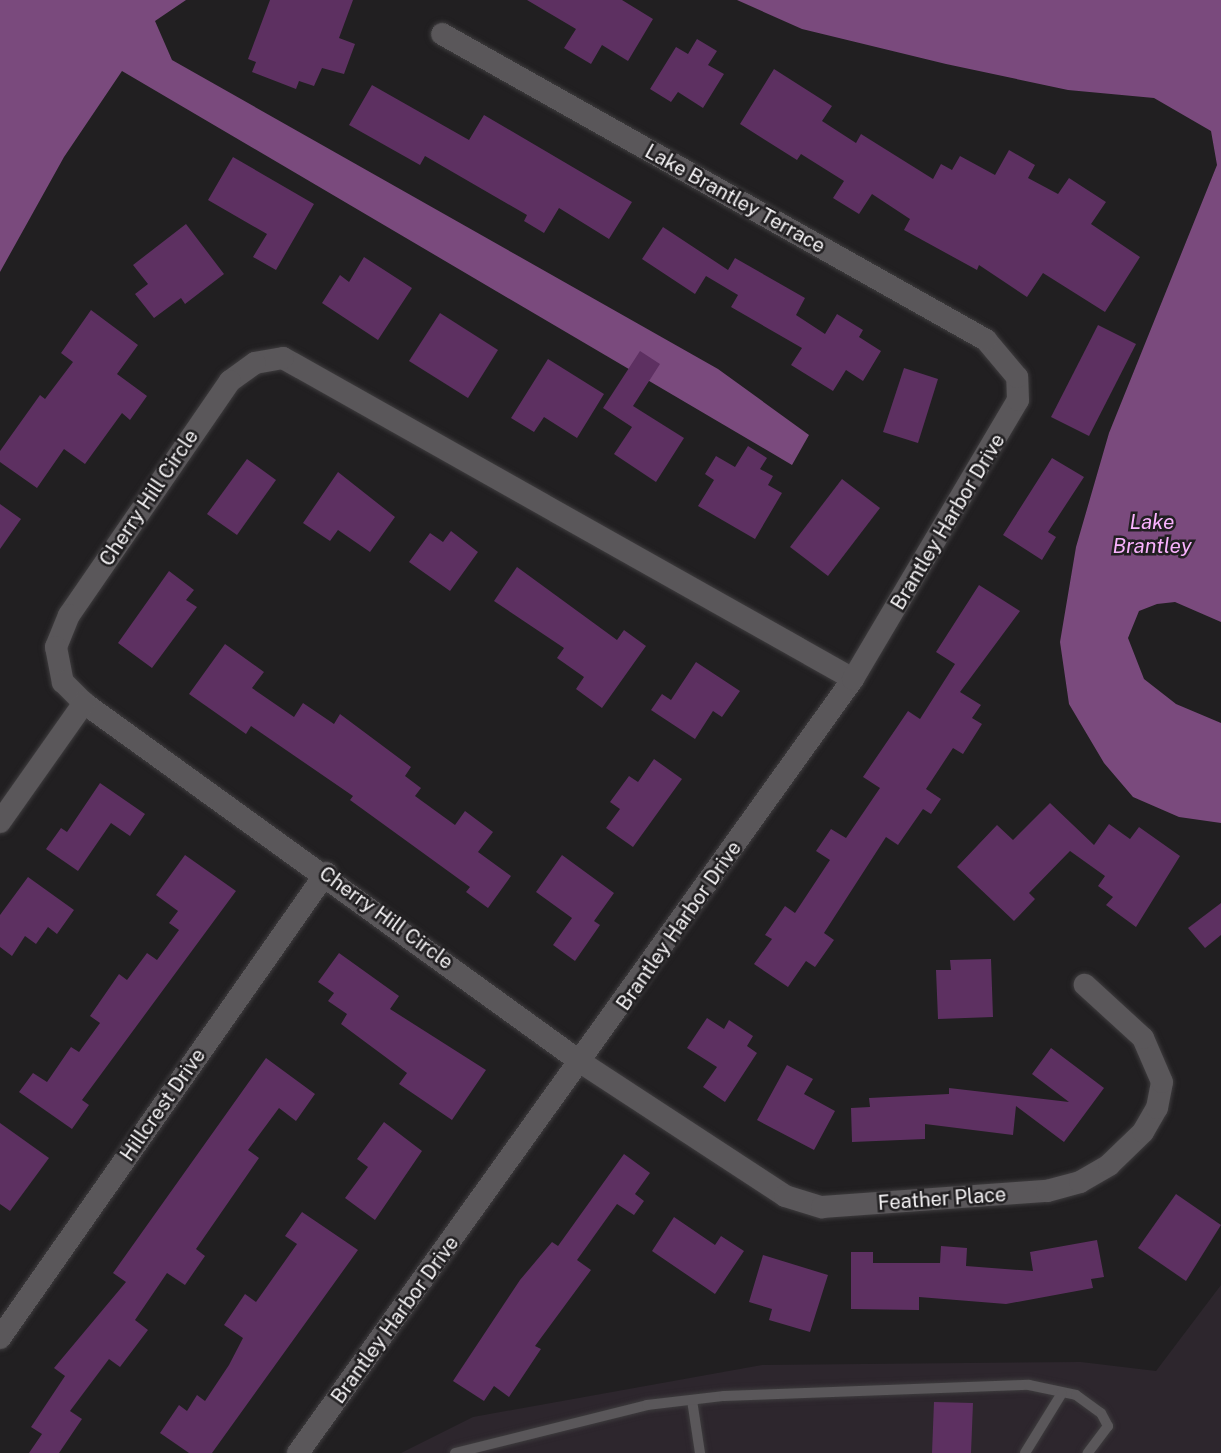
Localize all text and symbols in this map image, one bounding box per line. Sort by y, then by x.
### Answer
street label: Lake Brantley Terrace [641,139,829,259]
street label: Cherry Hill Circle [95,425,203,571]
street label: Brantley Harbor Drive [886,430,1010,614]
water label: Lake Brantley [1112,509,1192,559]
street label: Brantley Harbor Drive [612,837,746,1015]
street label: Cherry Hill Circle [315,861,457,975]
street label: Hillcrest Drive [115,1044,211,1166]
street label: Feather Place [877,1183,1007,1215]
street label: Brantley Harbor Drive [326,1232,464,1408]

